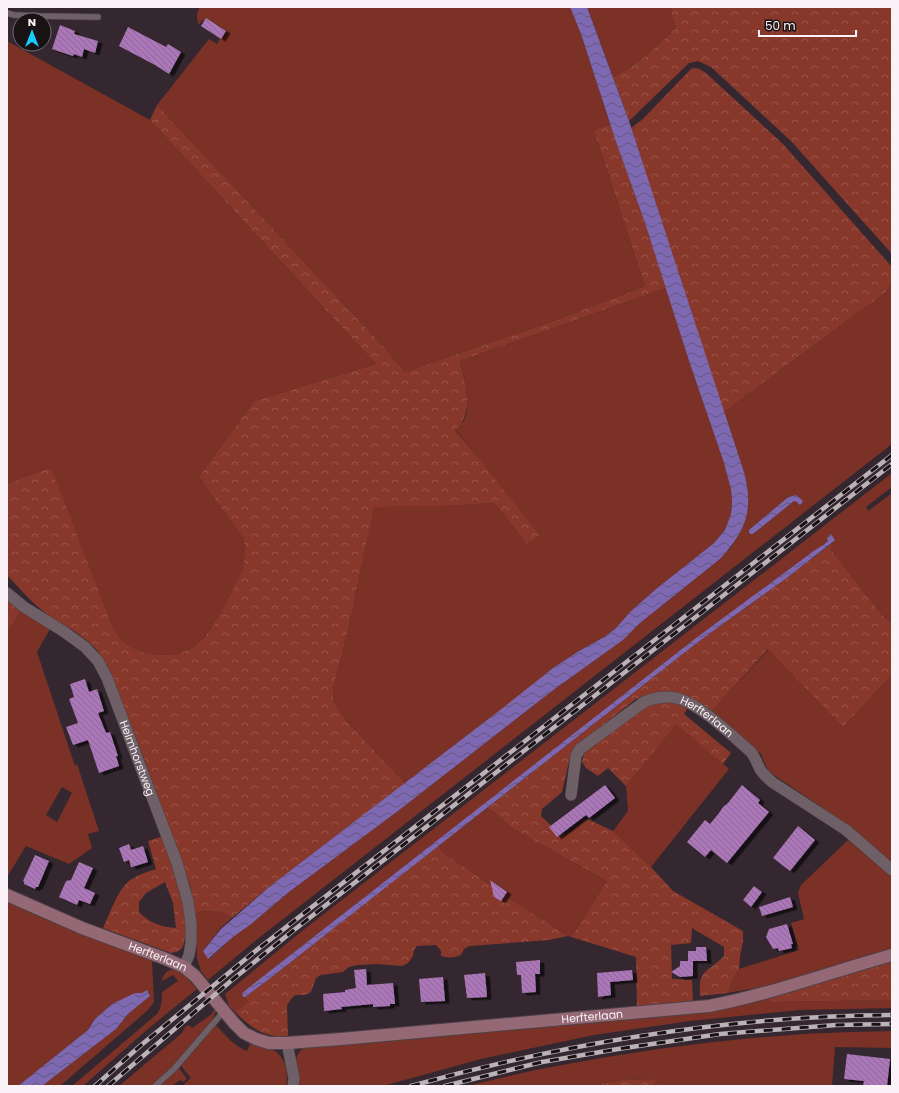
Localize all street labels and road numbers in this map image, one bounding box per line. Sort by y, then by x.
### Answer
street label: Herfterlaan [678,692,737,741]
street label: Helmhorstweg [116,718,159,798]
street label: Herfterlaan [126,938,190,975]
street label: Herfterlaan [561,1006,624,1027]

